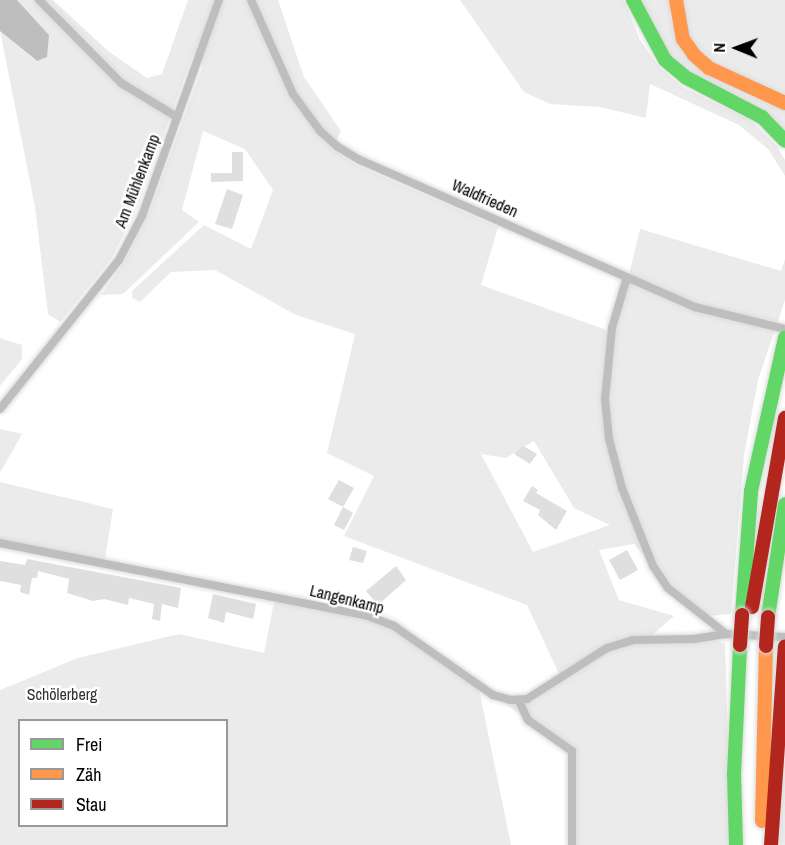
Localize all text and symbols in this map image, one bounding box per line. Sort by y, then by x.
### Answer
north arrow [707,18,767,78]
text: N [708,43,730,53]
street label: Am Mühlenkamp [110,132,164,230]
street label: Waldfrieden [449,175,521,221]
street label: Langenkamp [308,581,386,617]
park label: Schölerberg [27,684,97,704]
legend [18,719,228,827]
text: Frei [76,732,102,757]
text: Zäh [76,762,101,787]
text: Stau [76,792,106,817]

